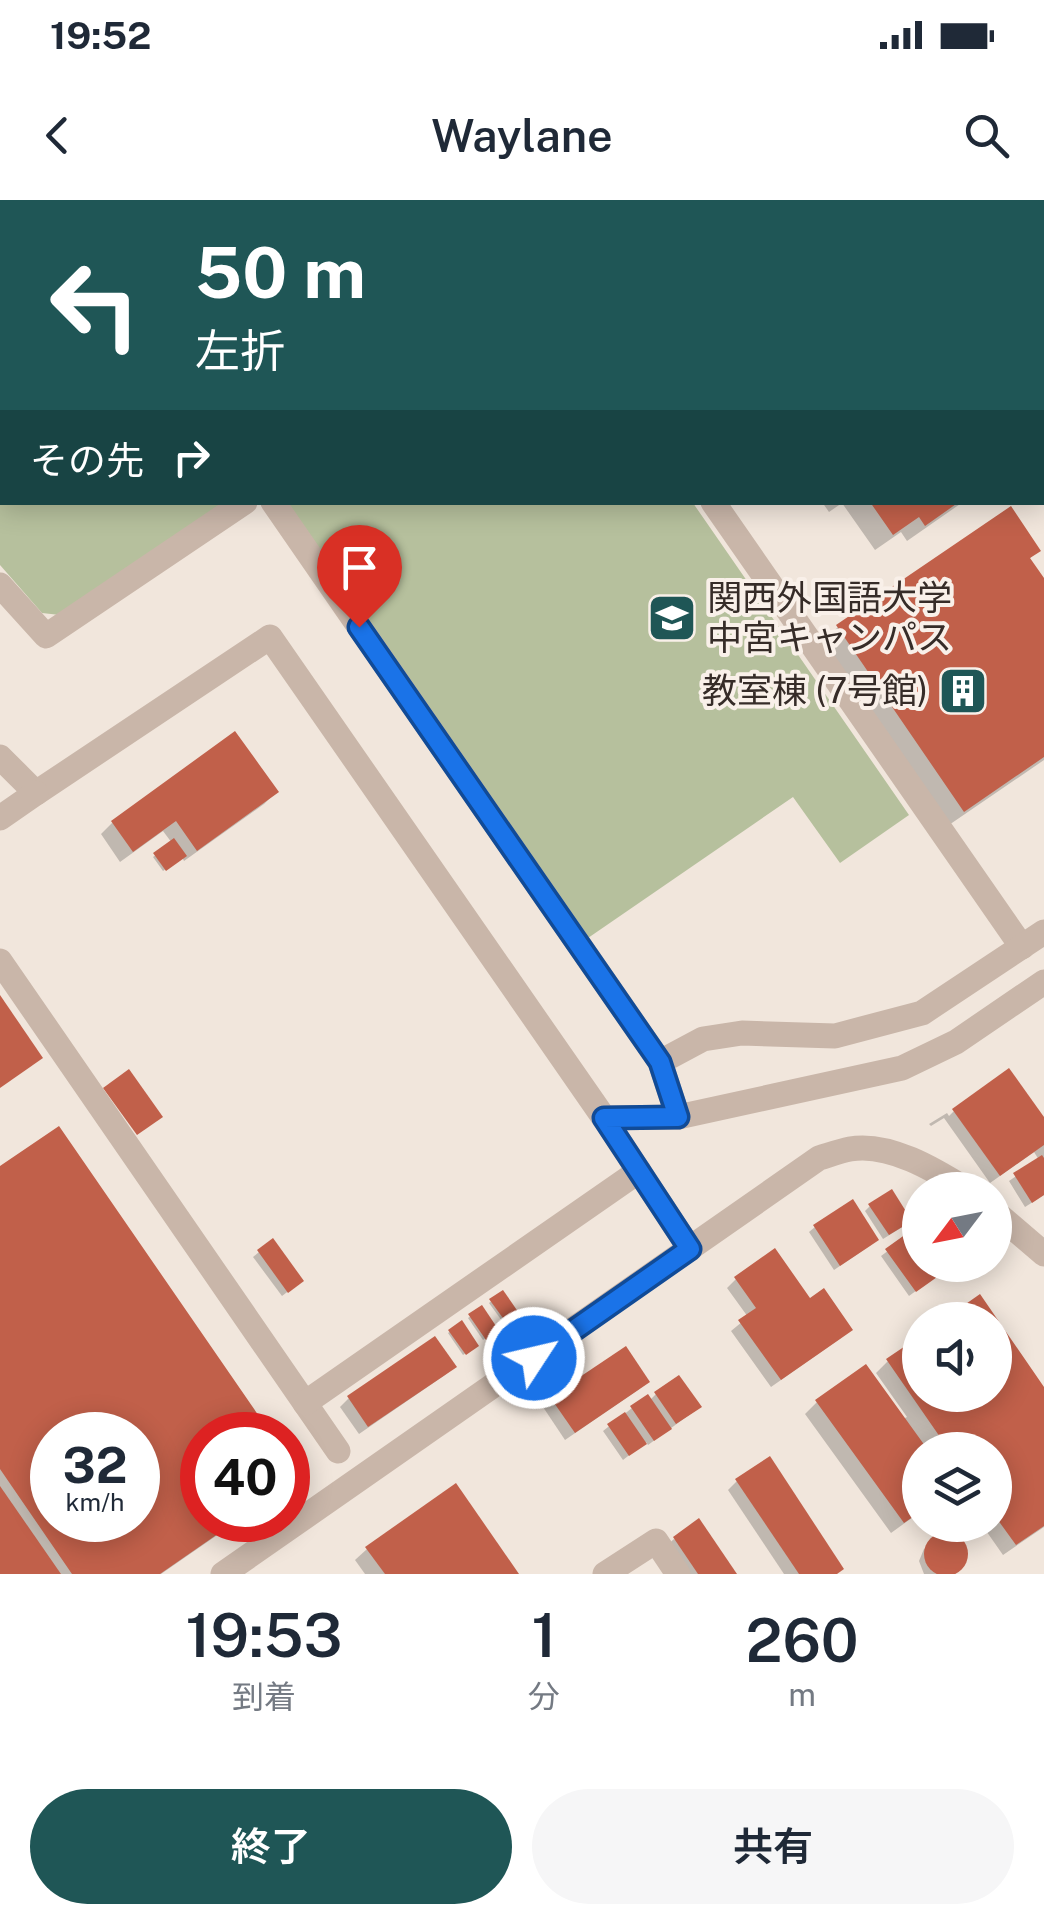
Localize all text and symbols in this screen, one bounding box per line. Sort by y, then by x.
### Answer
text: 19:52 [50,13,151,58]
icon: back [30,108,85,163]
icon: search [959,108,1014,163]
text: Waylane [431,109,613,162]
text: 50 m [195,231,366,314]
icon: left [30,240,160,370]
text: 左折 [195,324,285,377]
icon: right [164,430,219,485]
text: その先 [30,438,144,483]
pin [317,525,402,628]
icon: arrive [332,540,387,595]
place label: 関西外国語大学 中宮キャンパス [707,577,952,658]
school or university icon: 関西外国語大学 中宮キャンパス [646,592,698,644]
building icon: 教室棟 (7号館) [937,665,989,717]
place label: 教室棟 (7号館) [702,670,928,711]
north arrow [902,1172,1012,1282]
map controls [902,1172,1012,1542]
button: sound [902,1302,1012,1412]
position arrow [482,1306,586,1410]
speed limit sign: 40 [180,1412,310,1542]
button: layers [902,1432,1012,1542]
text: 32 [62,1435,128,1494]
text: km/h [66,1487,124,1517]
text: 19:53 [185,1600,343,1671]
text: 1 [531,1600,557,1671]
text: 260 [745,1605,859,1676]
text: m [788,1676,816,1713]
text: 到着 [232,1678,296,1715]
text: 分 [528,1678,560,1715]
button: 終了 [30,1789,512,1904]
button: 共有 [532,1789,1014,1904]

